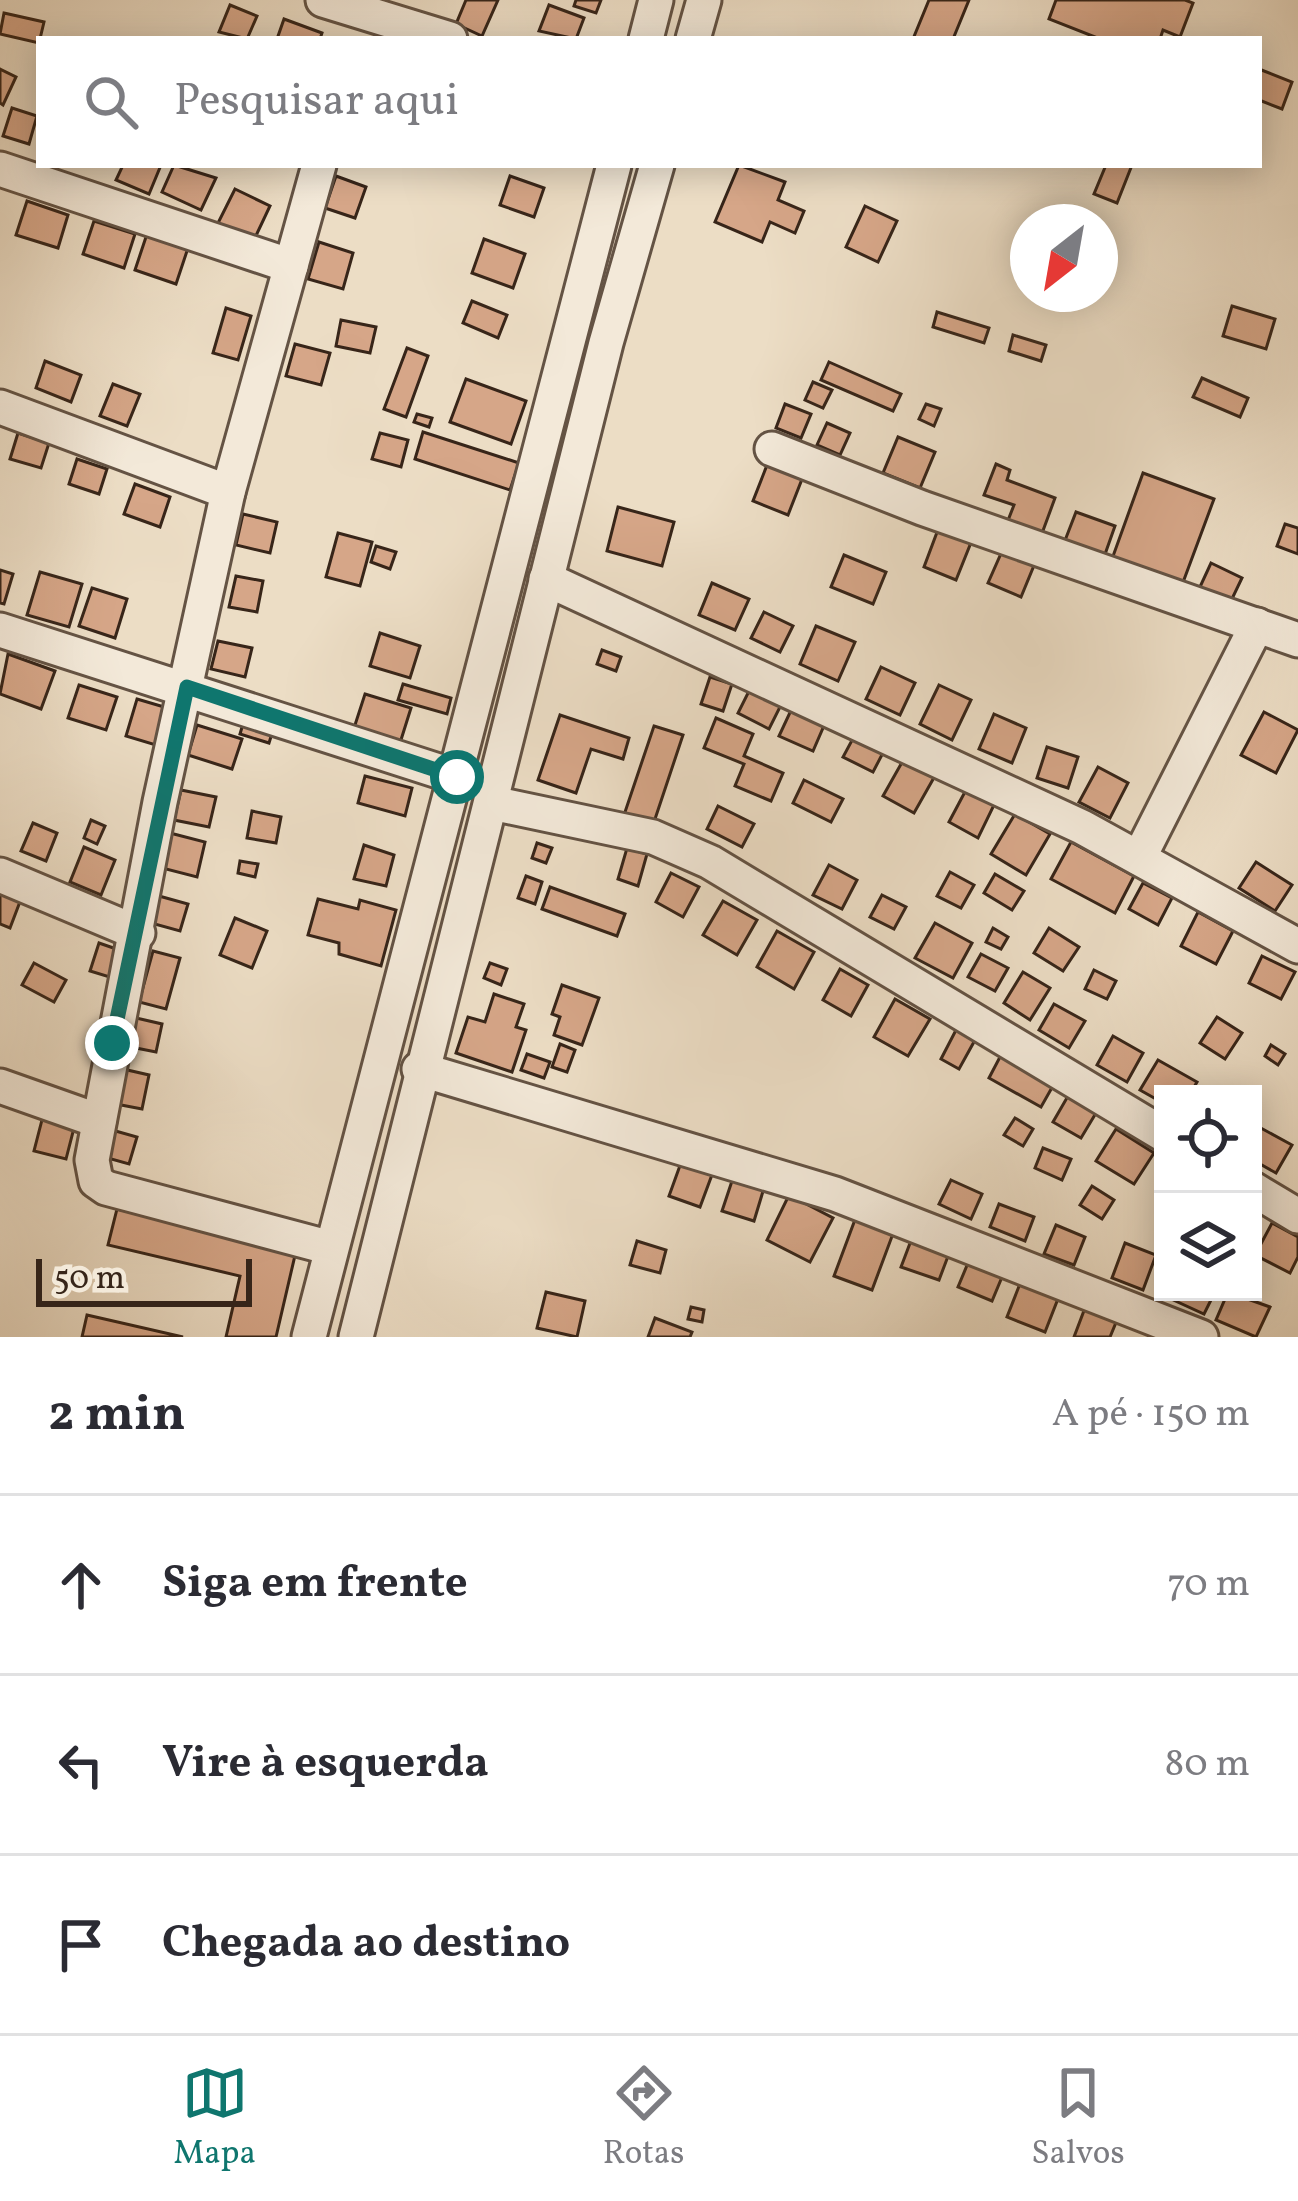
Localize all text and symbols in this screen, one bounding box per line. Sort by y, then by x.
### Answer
search box [36,36,1262,168]
icon: search [78,69,144,135]
text: Pesquisar aqui [174,71,459,134]
north arrow [1010,204,1118,312]
route start [430,750,484,804]
route end [85,1016,139,1070]
map controls [1154,1085,1262,1301]
button: locate [1154,1085,1262,1193]
button: layers [1154,1193,1262,1301]
scale bar [36,1253,252,1306]
text: 50 m [54,1257,125,1303]
text: 2 min [48,1380,186,1451]
text: A pé · 150 m [1052,1388,1250,1442]
icon: ahead [48,1552,114,1618]
text: Siga em frente [162,1553,468,1616]
text: 70 m [1167,1558,1250,1612]
icon: left [48,1732,114,1798]
text: Vire à esquerda [162,1733,489,1796]
text: 80 m [1164,1738,1250,1792]
icon: arrive [48,1912,114,1978]
text: Chegada ao destino [162,1913,570,1976]
tab: Mapa [173,2060,256,2178]
tab: Rotas [603,2060,684,2178]
tab: Salvos [1031,2060,1125,2178]

